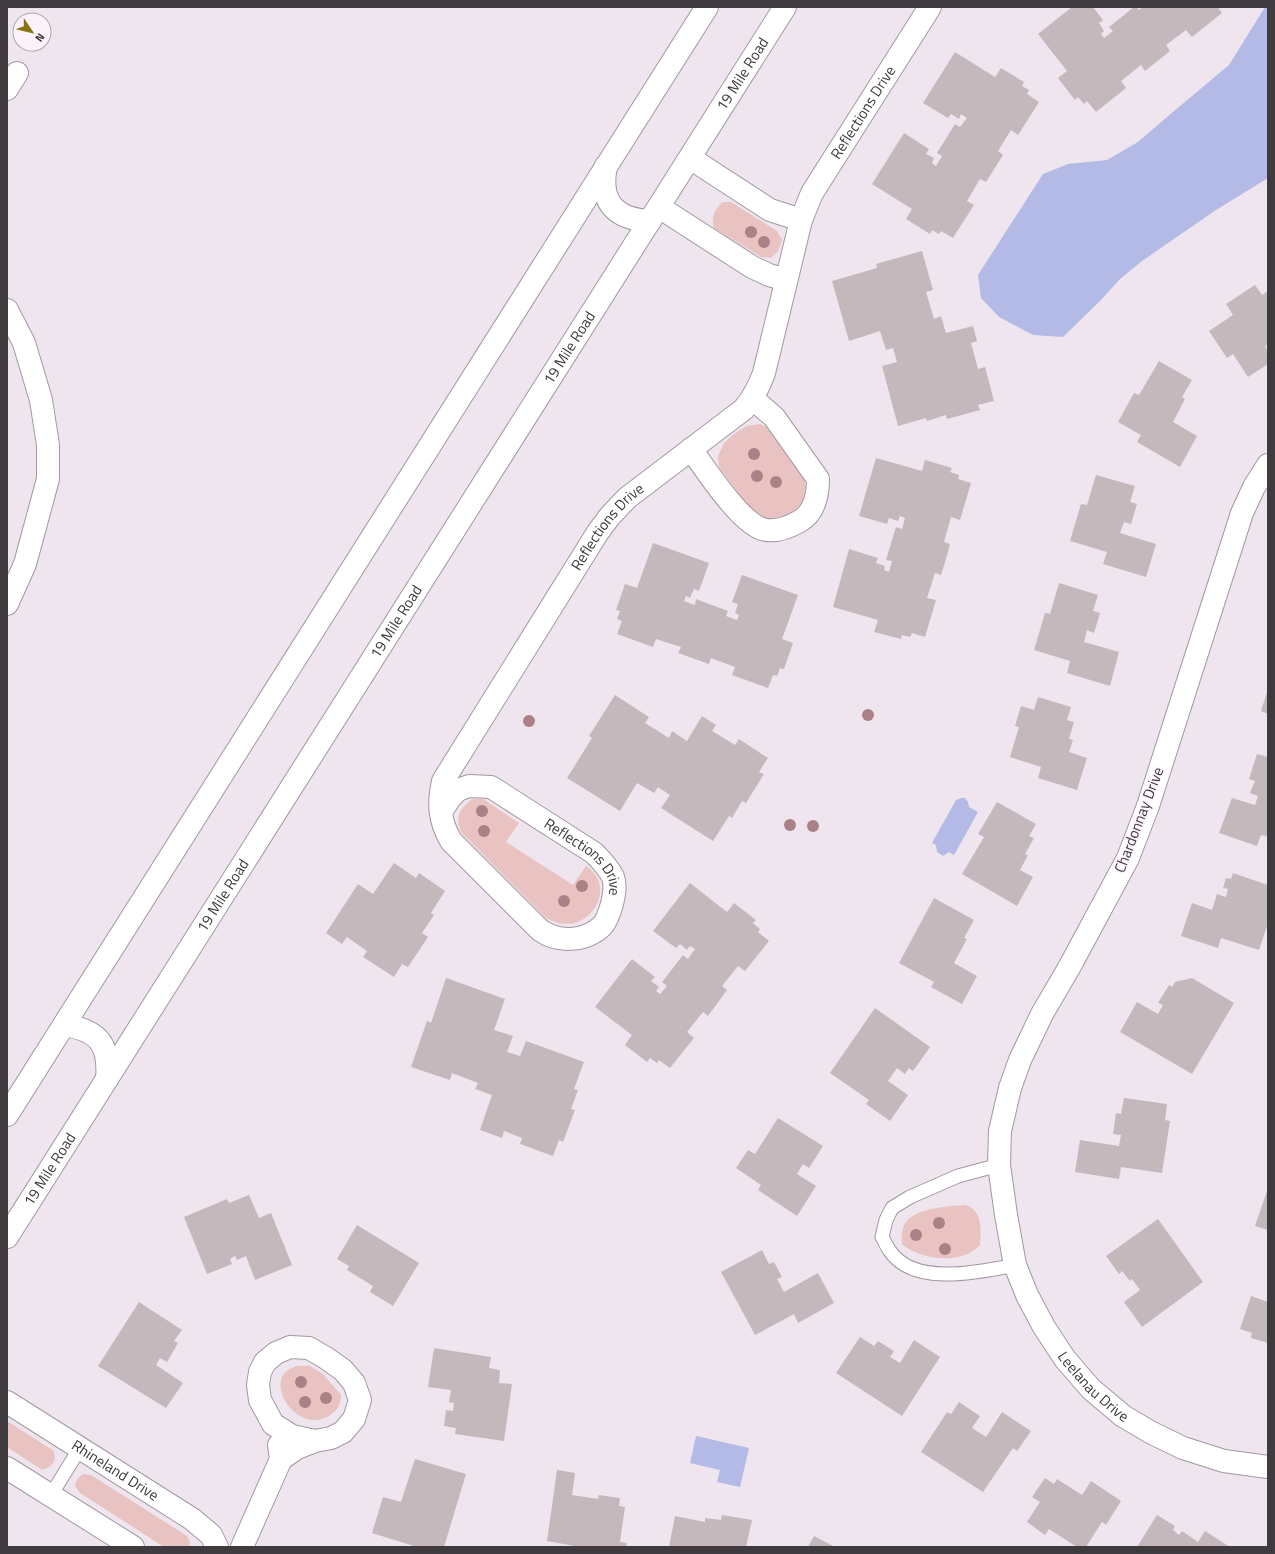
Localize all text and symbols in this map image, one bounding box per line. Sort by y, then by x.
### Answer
north arrow [12,12,52,52]
text: N [31,30,49,45]
street label: 19 Mile Road [710,33,774,115]
street label: Reflections Drive [824,61,901,164]
street label: 19 Mile Road [537,306,601,389]
street label: Reflections Drive [565,477,649,575]
street label: 19 Mile Road [364,580,428,663]
street label: Chardonnay Drive [1108,764,1169,876]
street label: Reflections Drive [540,812,627,897]
street label: 19 Mile Road [191,854,254,936]
street label: 19 Mile Road [17,1128,81,1210]
street label: Leelanau Drive [1052,1347,1133,1428]
street label: Rhineland Drive [67,1434,164,1506]

